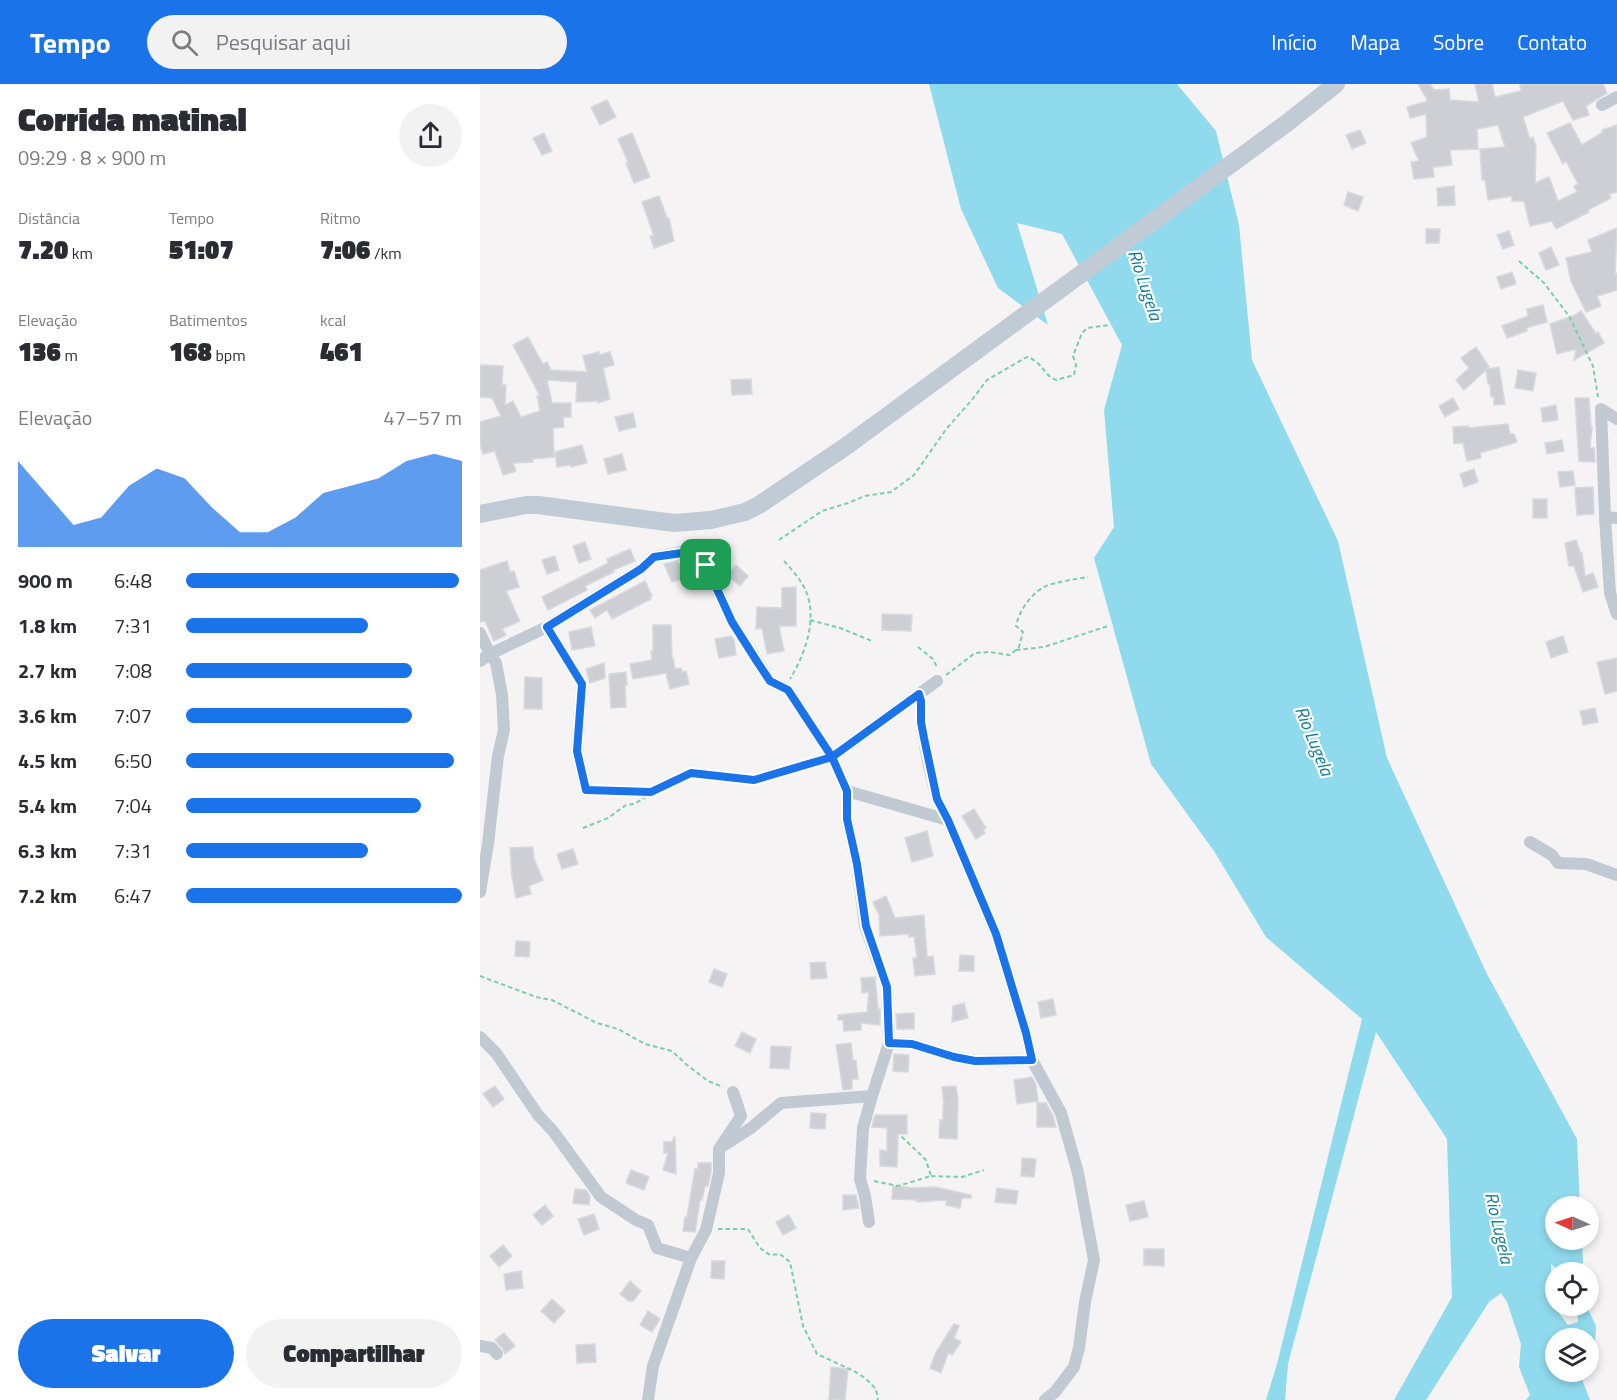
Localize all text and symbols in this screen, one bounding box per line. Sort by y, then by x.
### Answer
search box [147,15,567,69]
text: Tempo [30,21,111,64]
text: Pesquisar aqui [216,25,351,59]
icon: search [168,26,201,59]
text: Início [1271,26,1317,58]
text: Mapa [1350,26,1400,58]
text: Sobre [1433,26,1484,58]
text: Contato [1517,26,1587,58]
text: Corrida matinal [18,94,247,144]
button: share [399,104,462,167]
text: 09:29 · 8 × 900 m [18,142,166,173]
text: Distância [18,206,80,230]
text: Tempo [169,206,214,230]
text: Ritmo [320,206,361,230]
text: 7.20 [18,230,68,269]
text: 51:07 [169,230,234,269]
text: 7:06 [320,230,370,269]
text: km [68,241,93,265]
text: /km [370,241,402,265]
water label: Rio Lugela [1121,246,1170,325]
text: Elevação [18,308,78,332]
text: Batimentos [169,308,248,332]
text: kcal [320,308,346,332]
text: 136 [18,332,61,371]
text: 168 [169,332,212,371]
text: 461 [320,332,363,371]
text: m [61,343,78,367]
text: bpm [212,343,246,367]
text: Elevação [18,402,92,433]
text: 47–57 m [383,402,462,433]
pin [680,539,731,590]
icon: arrive [689,548,722,581]
text: 900 m [18,565,73,596]
text: 6:48 [114,565,152,596]
text: 1.8 km [18,610,77,641]
text: 7:31 [114,610,152,641]
text: 2.7 km [18,655,77,686]
text: 7:08 [114,655,152,686]
text: 3.6 km [18,700,77,731]
text: 7:07 [114,700,152,731]
water label: Rio Lugela [1288,702,1341,781]
text: 4.5 km [18,745,77,776]
text: 6:50 [114,745,152,776]
text: 5.4 km [18,790,77,821]
text: 7:04 [114,790,152,821]
text: 6.3 km [18,835,77,866]
text: 7:31 [114,835,152,866]
text: 7.2 km [18,880,77,911]
text: 6:47 [114,880,152,911]
water label: Rio Lugela [1478,1189,1521,1267]
north arrow [1545,1196,1599,1250]
map controls [1545,1196,1599,1382]
button: locate [1545,1262,1599,1316]
button: Salvar [18,1319,234,1388]
button: Compartilhar [246,1319,462,1388]
button: layers [1545,1328,1599,1382]

